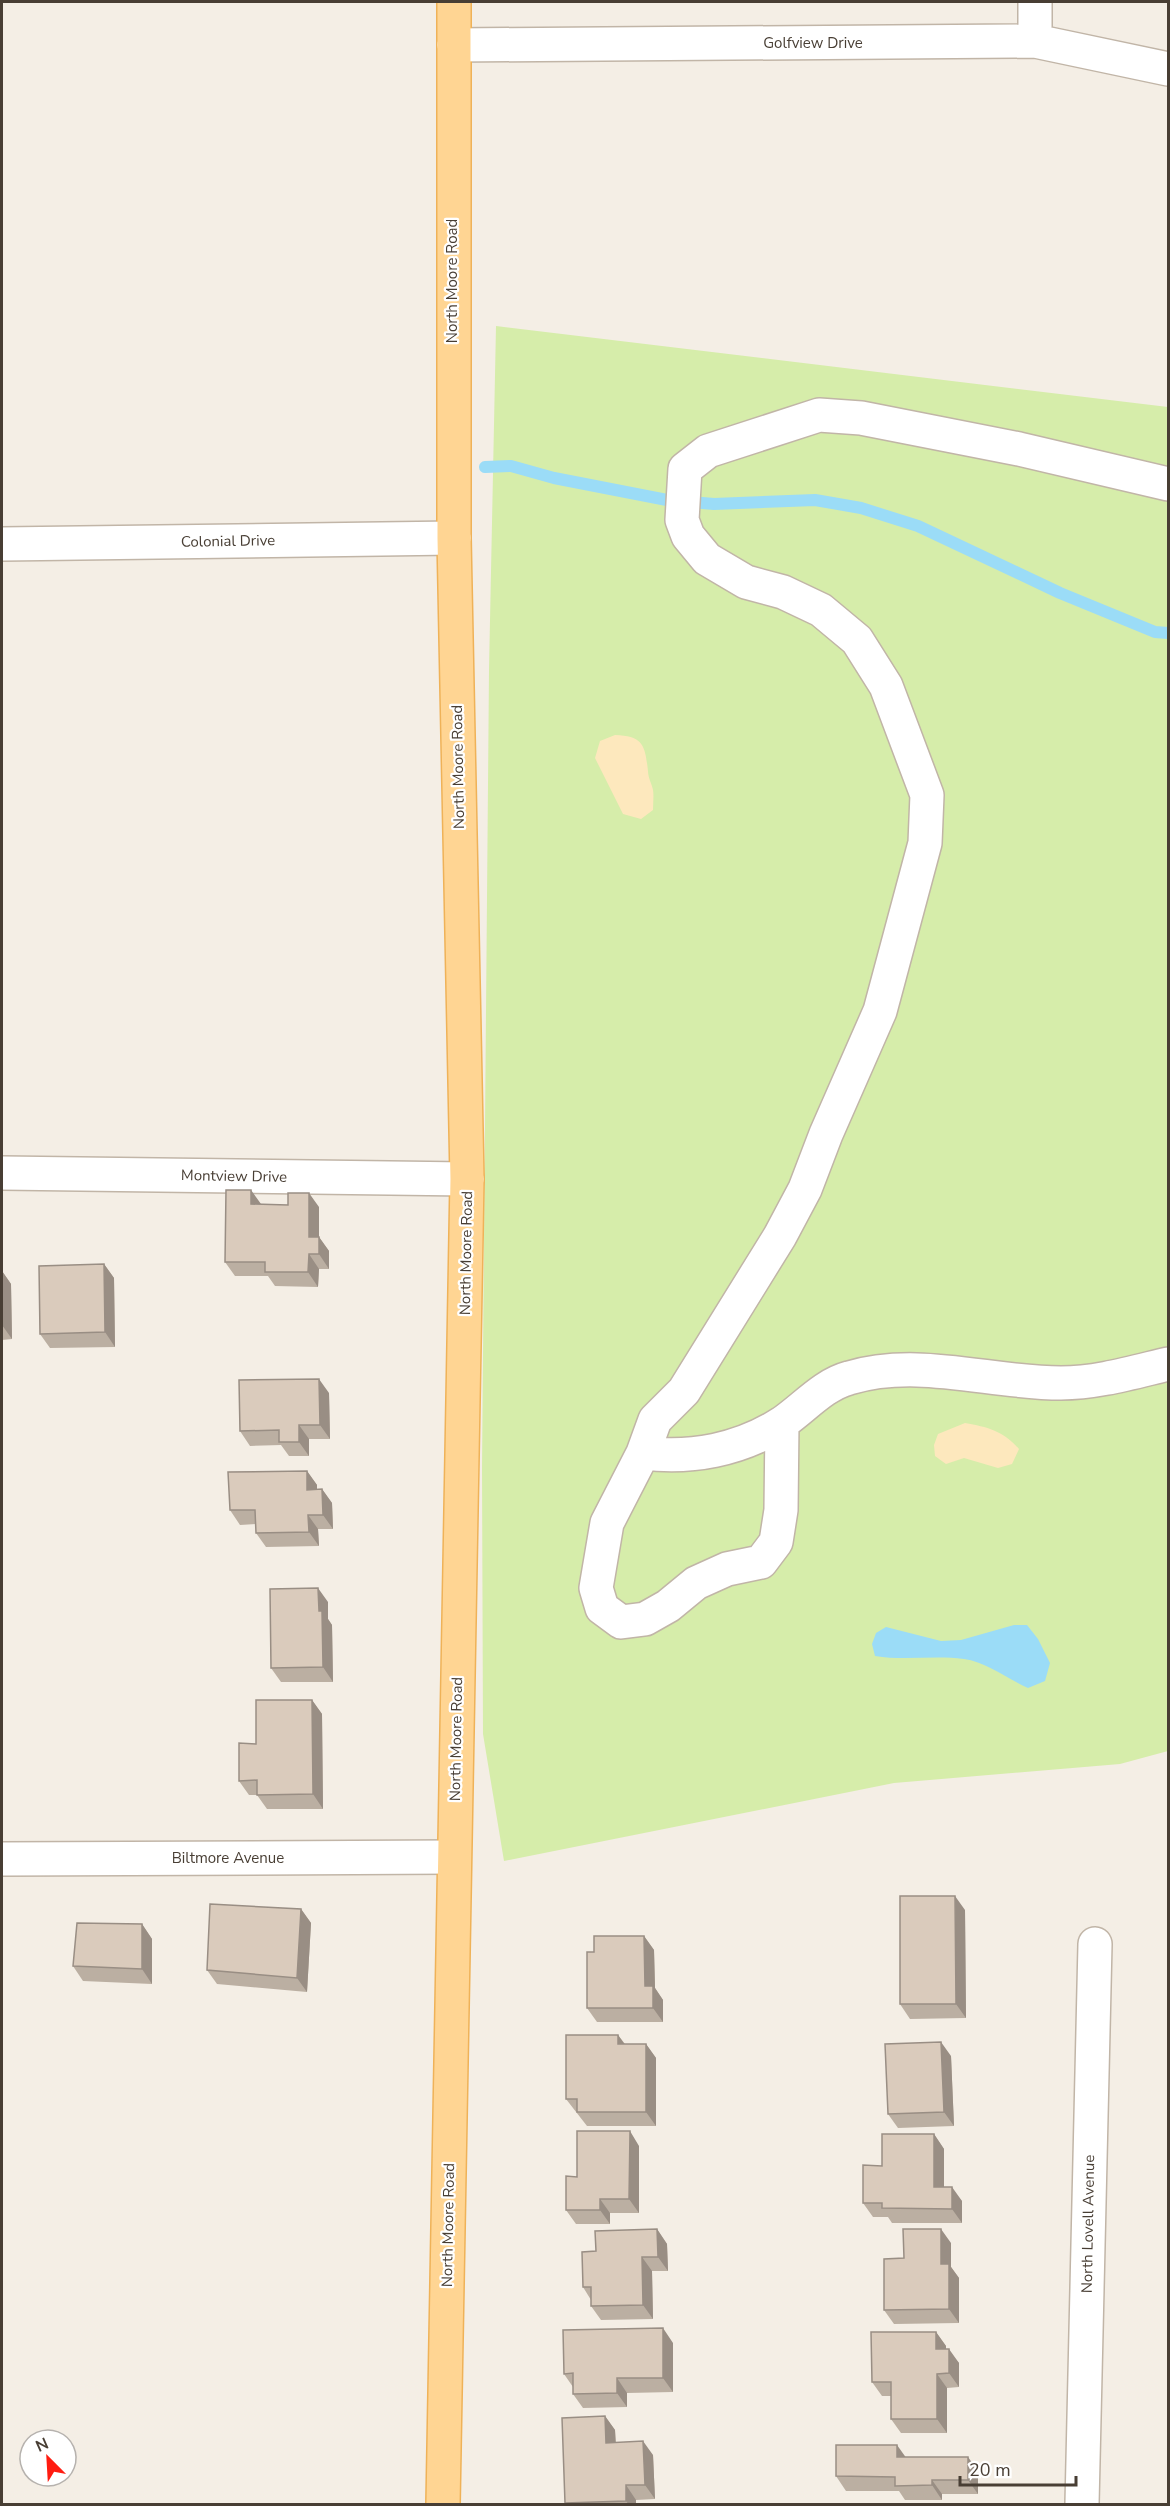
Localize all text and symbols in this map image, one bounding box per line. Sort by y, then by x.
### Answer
street label: Golfview Drive [763,33,863,53]
street label: North Moore Road [442,219,462,343]
street label: Colonial Drive [181,530,275,552]
street label: North Moore Road [447,705,469,829]
street label: Montview Drive [181,1165,287,1187]
street label: North Moore Road [455,1191,477,1315]
street label: North Moore Road [445,1677,467,1801]
street label: Biltmore Avenue [172,1848,284,1868]
street label: North Lovell Avenue [1077,2155,1099,2293]
street label: North Moore Road [437,2163,459,2287]
north arrow [18,2428,78,2488]
text: N [32,2433,52,2458]
scale bar [960,2449,1076,2487]
text: 20 m [969,2458,1011,2482]

